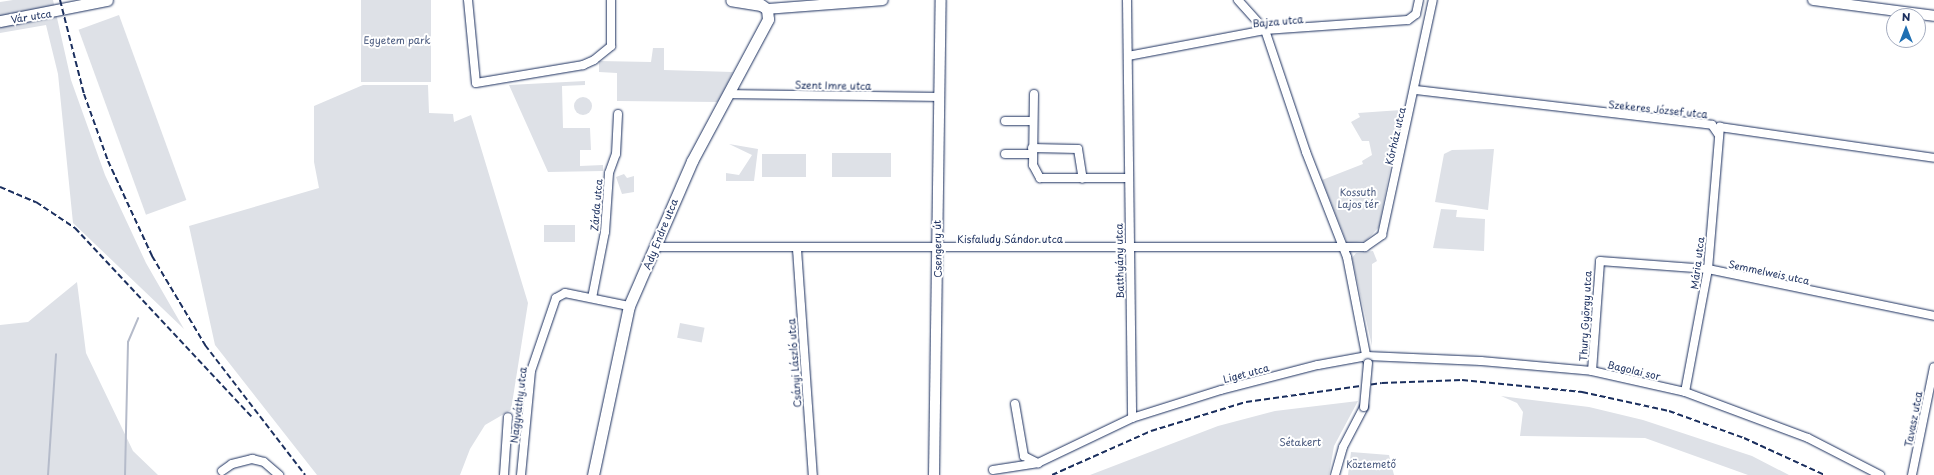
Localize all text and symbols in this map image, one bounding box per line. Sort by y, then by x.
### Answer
street label: Vár utca [10,7,52,25]
north arrow [1886,8,1926,48]
text: N [1902,8,1910,25]
street label: Bajza utca [1252,13,1304,29]
park label: Egyetem park [363,34,431,46]
street label: Szent Imre utca [795,78,871,92]
street label: Szekeres József utca [1608,98,1708,120]
street label: Kórház utca [1383,106,1407,166]
street label: Zárda utca [588,178,604,232]
park label: Kossuth Lajos tér [1337,185,1379,208]
street label: Ady Endre utca [640,197,680,271]
street label: Csengery út [930,220,944,278]
street label: Batthyány utca [1112,223,1126,299]
street label: Kisfaludy Sándor utca [957,233,1063,245]
street label: Mária utca [1688,236,1706,290]
street label: Semmelweis utca [1727,258,1811,286]
street label: Thury György utca [1577,270,1593,362]
street label: Csányi László utca [785,318,803,408]
street label: Bagolai sor [1606,358,1662,382]
street label: Liget utca [1221,361,1271,385]
street label: Nagyváthy utca [507,366,529,444]
street label: Tavasz utca [1902,390,1924,448]
park label: Sétakert [1279,436,1321,448]
park label: Köztemető [1346,458,1396,470]

